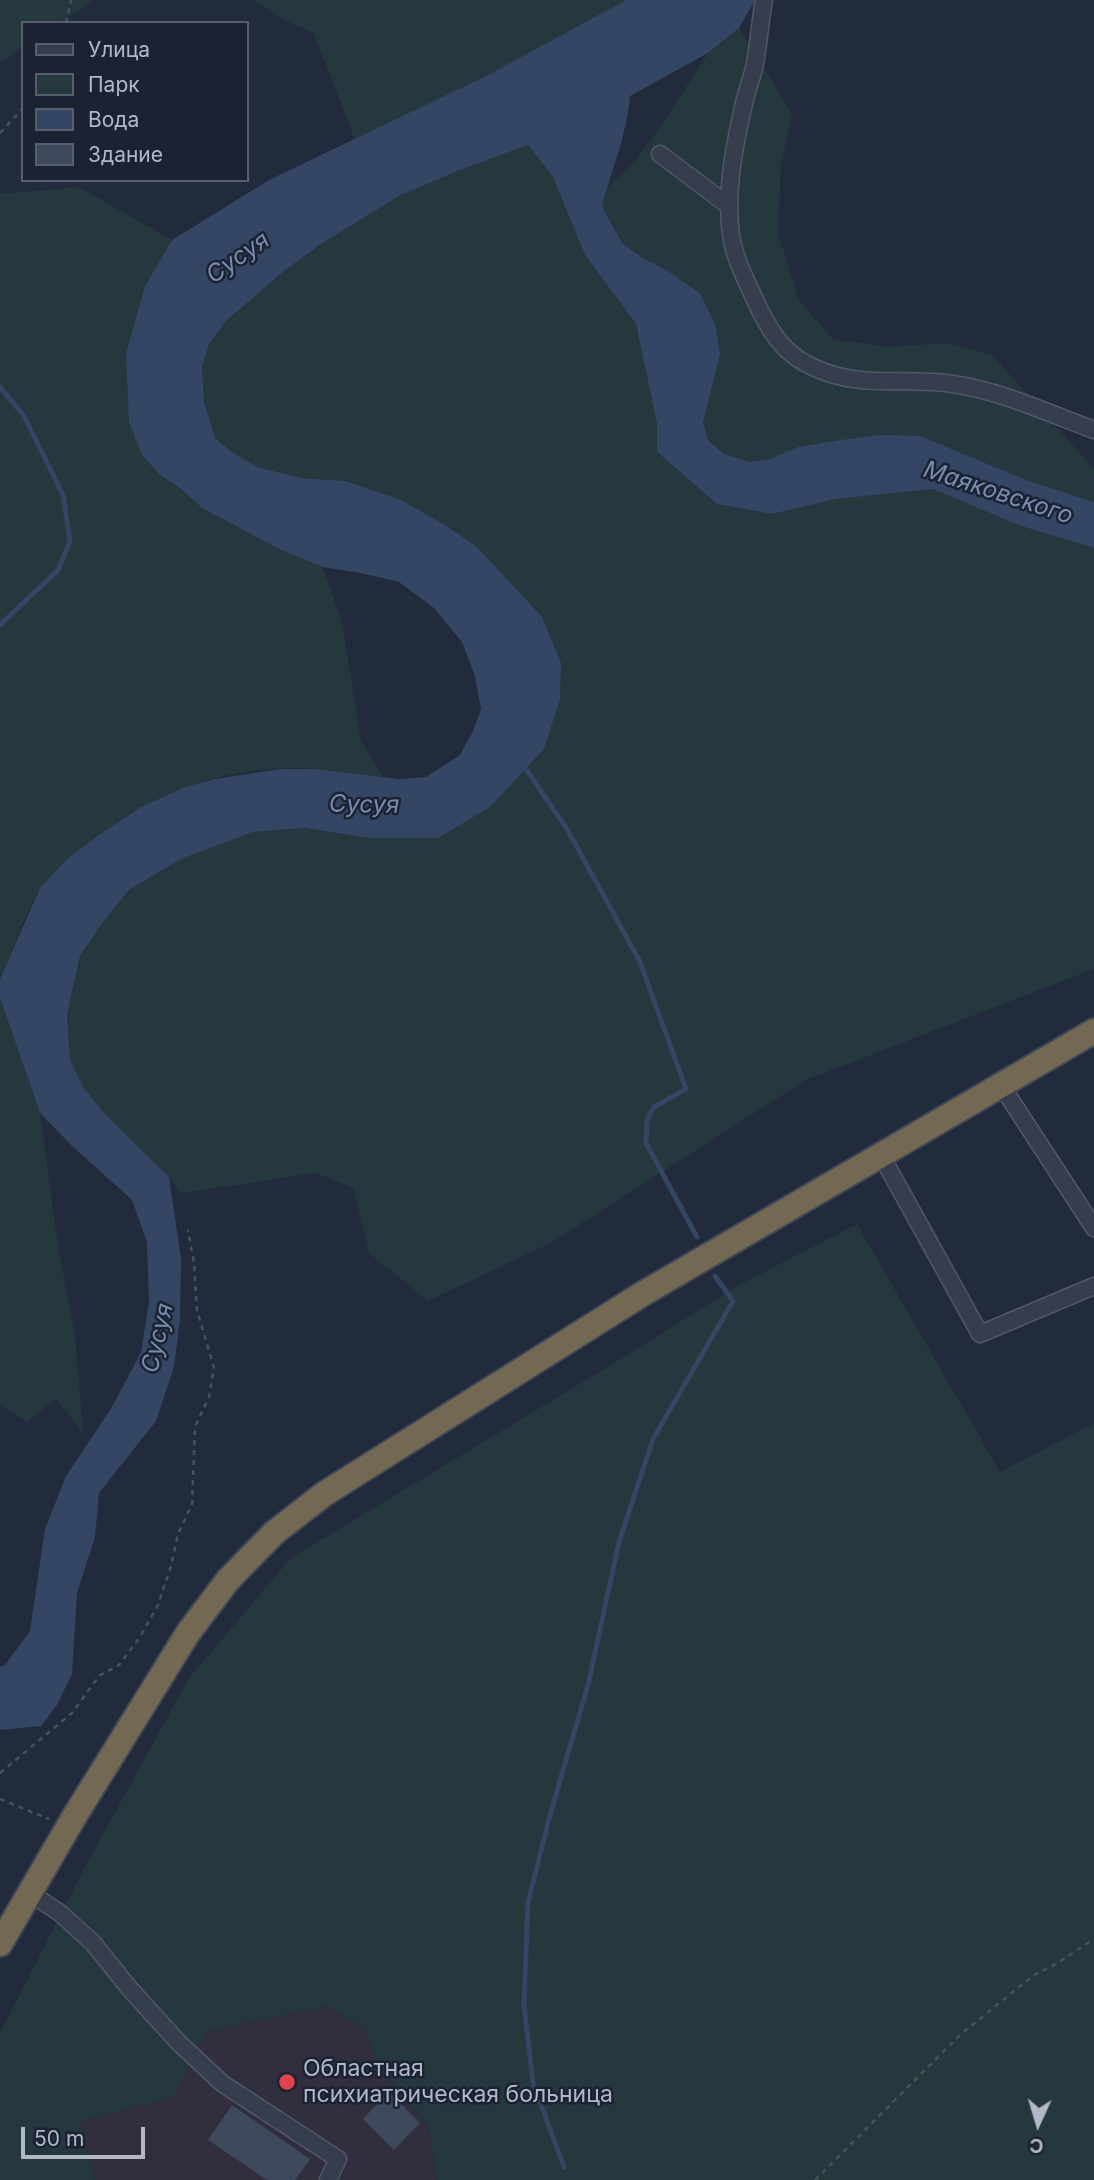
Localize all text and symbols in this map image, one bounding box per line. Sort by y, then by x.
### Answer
legend [21,21,248,182]
text: Улица [88,37,150,62]
text: Парк [88,72,140,97]
text: Вода [88,107,139,132]
text: Здание [88,142,163,167]
water label: Сусуя [201,226,275,290]
water label: Маяковского [920,455,1076,531]
water label: Сусуя [329,790,399,820]
water label: Сусуя [136,1300,180,1376]
place label: Областная психиатрическая больница [303,2055,613,2109]
marker: Областная психиатрическая больница [277,2072,297,2092]
north arrow [1003,2089,1073,2159]
scale bar [24,2114,149,2158]
text: 50 m [34,2126,84,2151]
text: С [1029,2133,1044,2157]

